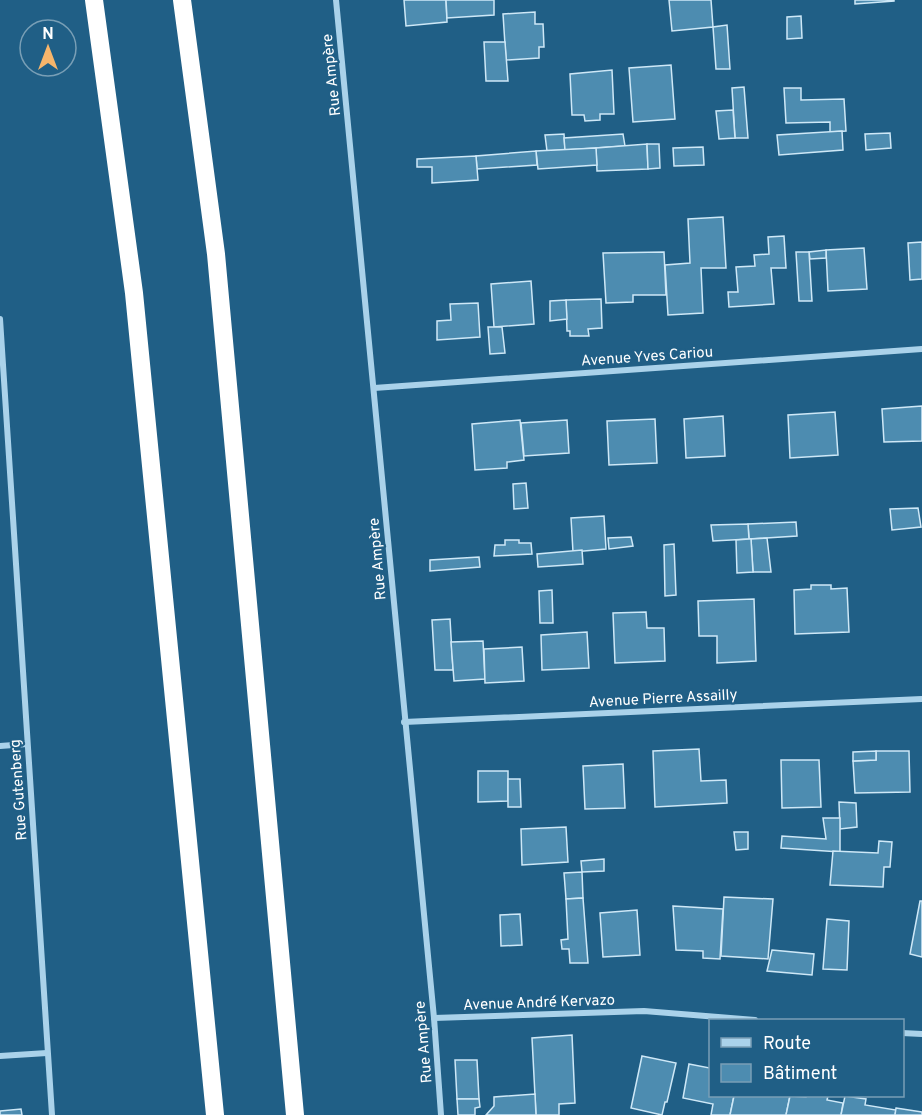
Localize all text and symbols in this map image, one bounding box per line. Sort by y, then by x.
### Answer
north arrow [18,18,78,78]
text: N [42,25,54,45]
street label: Rue Ampère [319,33,346,117]
street label: Avenue Yves Cariou [580,343,714,372]
street label: Rue Ampère [365,517,392,601]
street label: Avenue Pierre Assailly [588,686,738,713]
street label: Rue Gutenberg [6,739,33,841]
street label: Avenue André Kervazo [463,991,615,1016]
street label: Rue Ampère [411,1000,438,1084]
legend [709,1019,904,1097]
text: Route [763,1033,811,1056]
text: Bâtiment [763,1063,837,1086]

